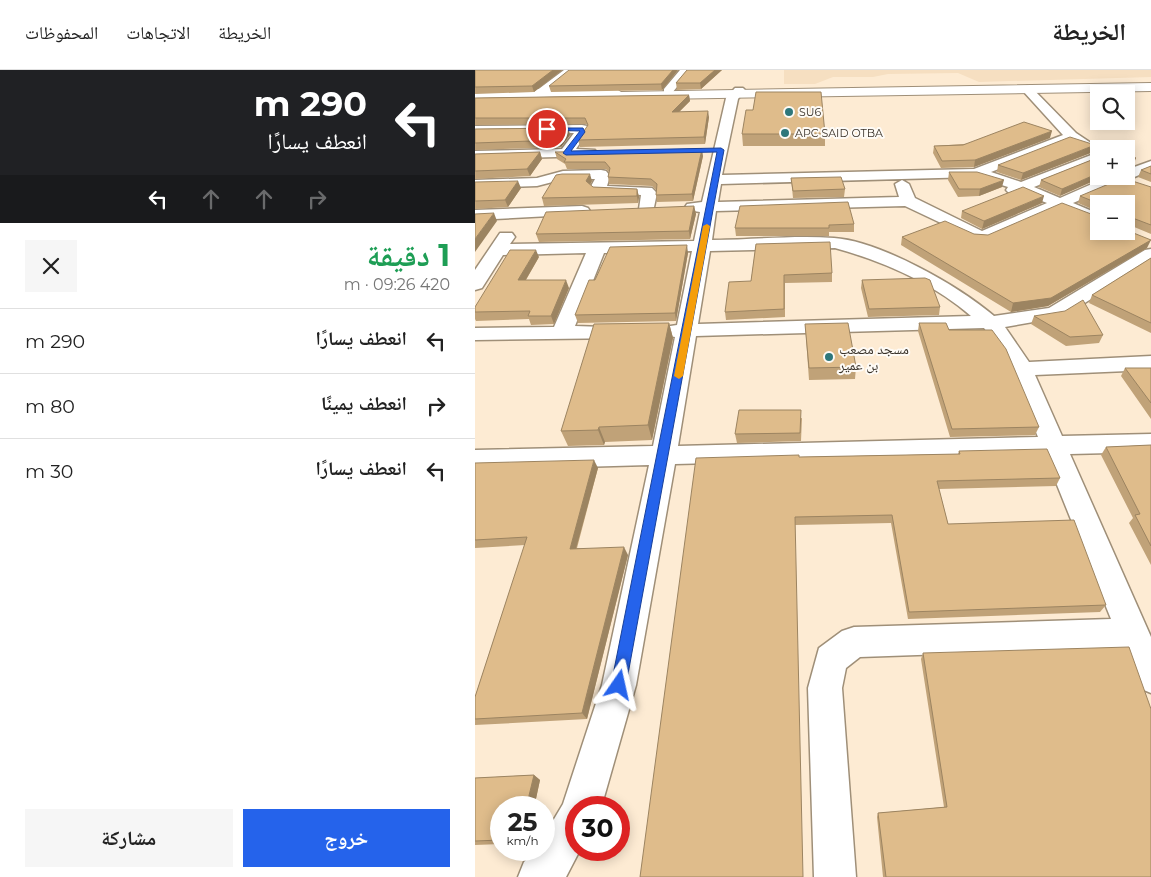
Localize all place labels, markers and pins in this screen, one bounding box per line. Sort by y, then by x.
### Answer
place label: SU6 [799,105,821,119]
marker: SU6 [783,106,795,118]
pin [526,108,568,150]
place label: APC SAID OTBA [795,126,883,140]
marker: APC SAID OTBA [779,127,791,139]
place label: مسجد مصعب بن عمير [838,340,909,374]
marker: مسجد مصعب بن عمير [823,351,835,363]

